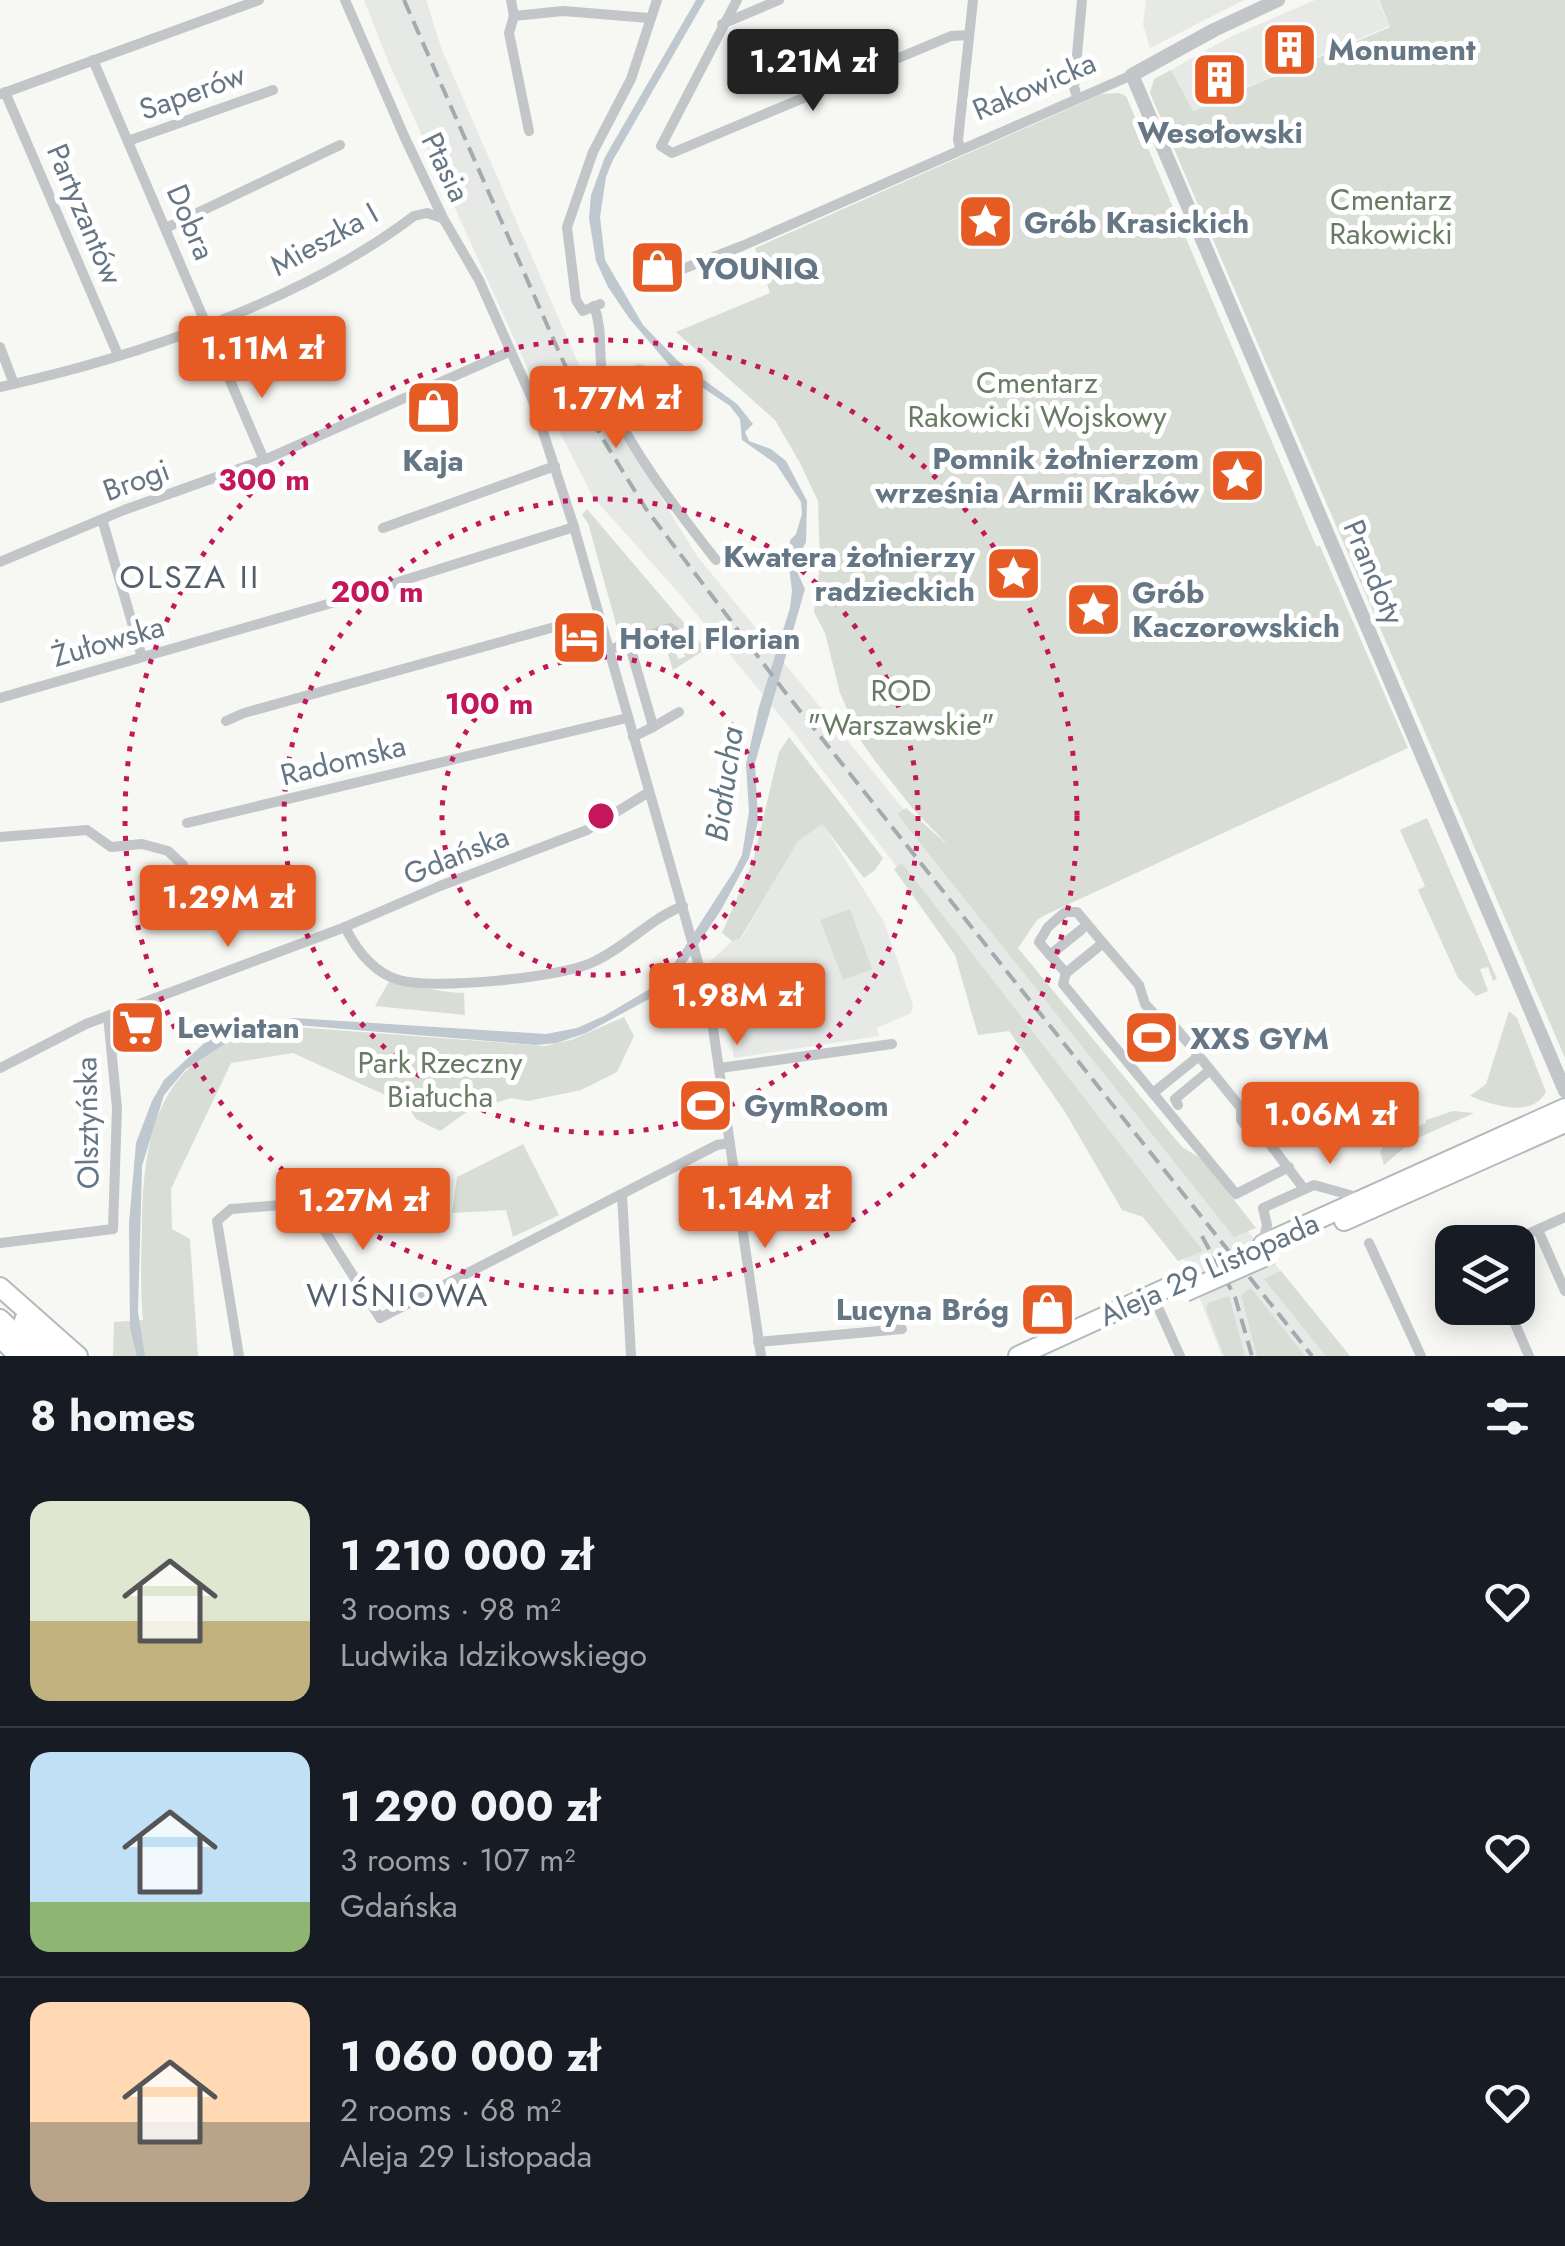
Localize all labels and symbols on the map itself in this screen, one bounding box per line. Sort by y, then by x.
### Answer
building icon: Monument [1259,19,1319,79]
place label: Monument [1328,28,1476,71]
pin: 1.21M zł [710,29,916,114]
street label: Rakowicka [966,41,1102,131]
building icon: Wesołowski [1190,49,1250,109]
street label: Saperów [133,53,251,131]
place label: Wesołowski [1137,111,1303,154]
street label: Ptasia [411,125,481,209]
street label: Partyzantów [36,137,134,292]
street label: Dobra [156,177,226,267]
park label: Cmentarz Rakowicki [1329,178,1453,255]
street label: Mieszka I [262,192,386,286]
place icon: Grób Krasickich [955,192,1015,252]
place label: Grób Krasickich [1024,201,1249,244]
shop icon: YOUNIQ [627,238,687,298]
place label: YOUNIQ [695,247,820,290]
pin: 1.11M zł [159,316,365,401]
park label: Cmentarz Rakowicki Wojskowy [908,361,1167,438]
pin: 1.77M zł [513,366,719,451]
shop icon: Kaja [403,377,463,437]
place label: Pomnik żołnierzom września Armii Kraków [874,437,1200,514]
place label: Kaja [402,439,464,482]
place icon: Pomnik żołnierzom września Armii Kraków [1208,445,1268,505]
street label: Brogi [97,448,175,512]
text: 300 m [218,458,310,501]
street label: Prandoty [1333,513,1416,632]
place label: Kwatera żołnierzy radzieckich [723,535,975,612]
place icon: Kwatera żołnierzy radzieckich [984,543,1044,603]
district label: OLSZA II [119,554,261,600]
text: 200 m [331,570,424,613]
place label: Grób Kaczorowskich [1132,571,1340,648]
place icon: Grób Kaczorowskich [1063,579,1123,639]
street label: Żułowska [47,604,169,678]
hotel icon: Hotel Florian [550,608,610,668]
place label: Hotel Florian [619,617,801,660]
park label: ROD "Warszawskie" [807,669,995,746]
text: 100 m [445,682,533,725]
water label: Białucha [693,723,755,844]
street label: Radomska [276,724,410,796]
centre of rings [583,798,619,834]
street label: Gdańska [397,814,515,896]
pin: 1.29M zł [125,865,331,950]
pin: 1.98M zł [634,963,840,1048]
supermarket icon: Lewiatan [108,997,168,1057]
place label: Lewiatan [177,1006,300,1049]
sports icon: XXS GYM [1121,1008,1181,1068]
place label: XXS GYM [1190,1017,1329,1060]
park label: Park Rzeczny Białucha [358,1041,523,1118]
street label: Olsztyńska [64,1056,110,1190]
sports icon: GymRoom [675,1075,735,1135]
pin: 1.06M zł [1227,1082,1433,1167]
place label: GymRoom [744,1084,889,1127]
pin: 1.14M zł [662,1166,868,1251]
pin: 1.27M zł [260,1168,466,1253]
street label: Aleja 29 Listopada [1092,1201,1326,1337]
district label: WIŚNIOWA [306,1272,490,1318]
shop icon: Lucyna Bróg [1018,1279,1078,1339]
place label: Lucyna Bróg [836,1288,1009,1331]

